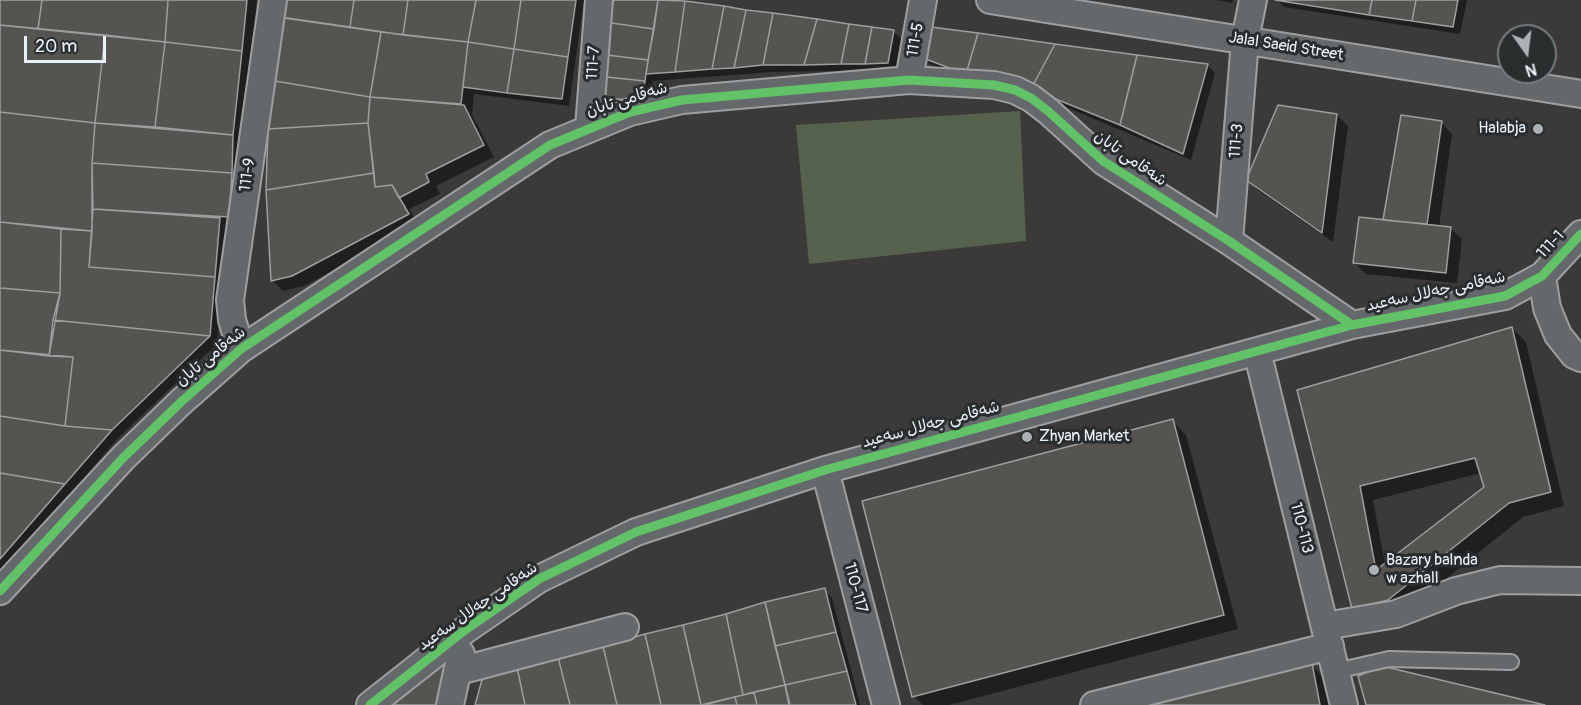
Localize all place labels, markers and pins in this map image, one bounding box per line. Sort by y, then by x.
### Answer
place label: Halabja [1478,119,1526,139]
marker: Halabja [1531,122,1545,136]
place label: Zhyan Market [1039,427,1129,447]
marker: Zhyan Market [1020,430,1034,444]
place label: Bazary balnda w azhall [1386,551,1478,589]
marker: Bazary balnda w azhall [1367,563,1381,577]

